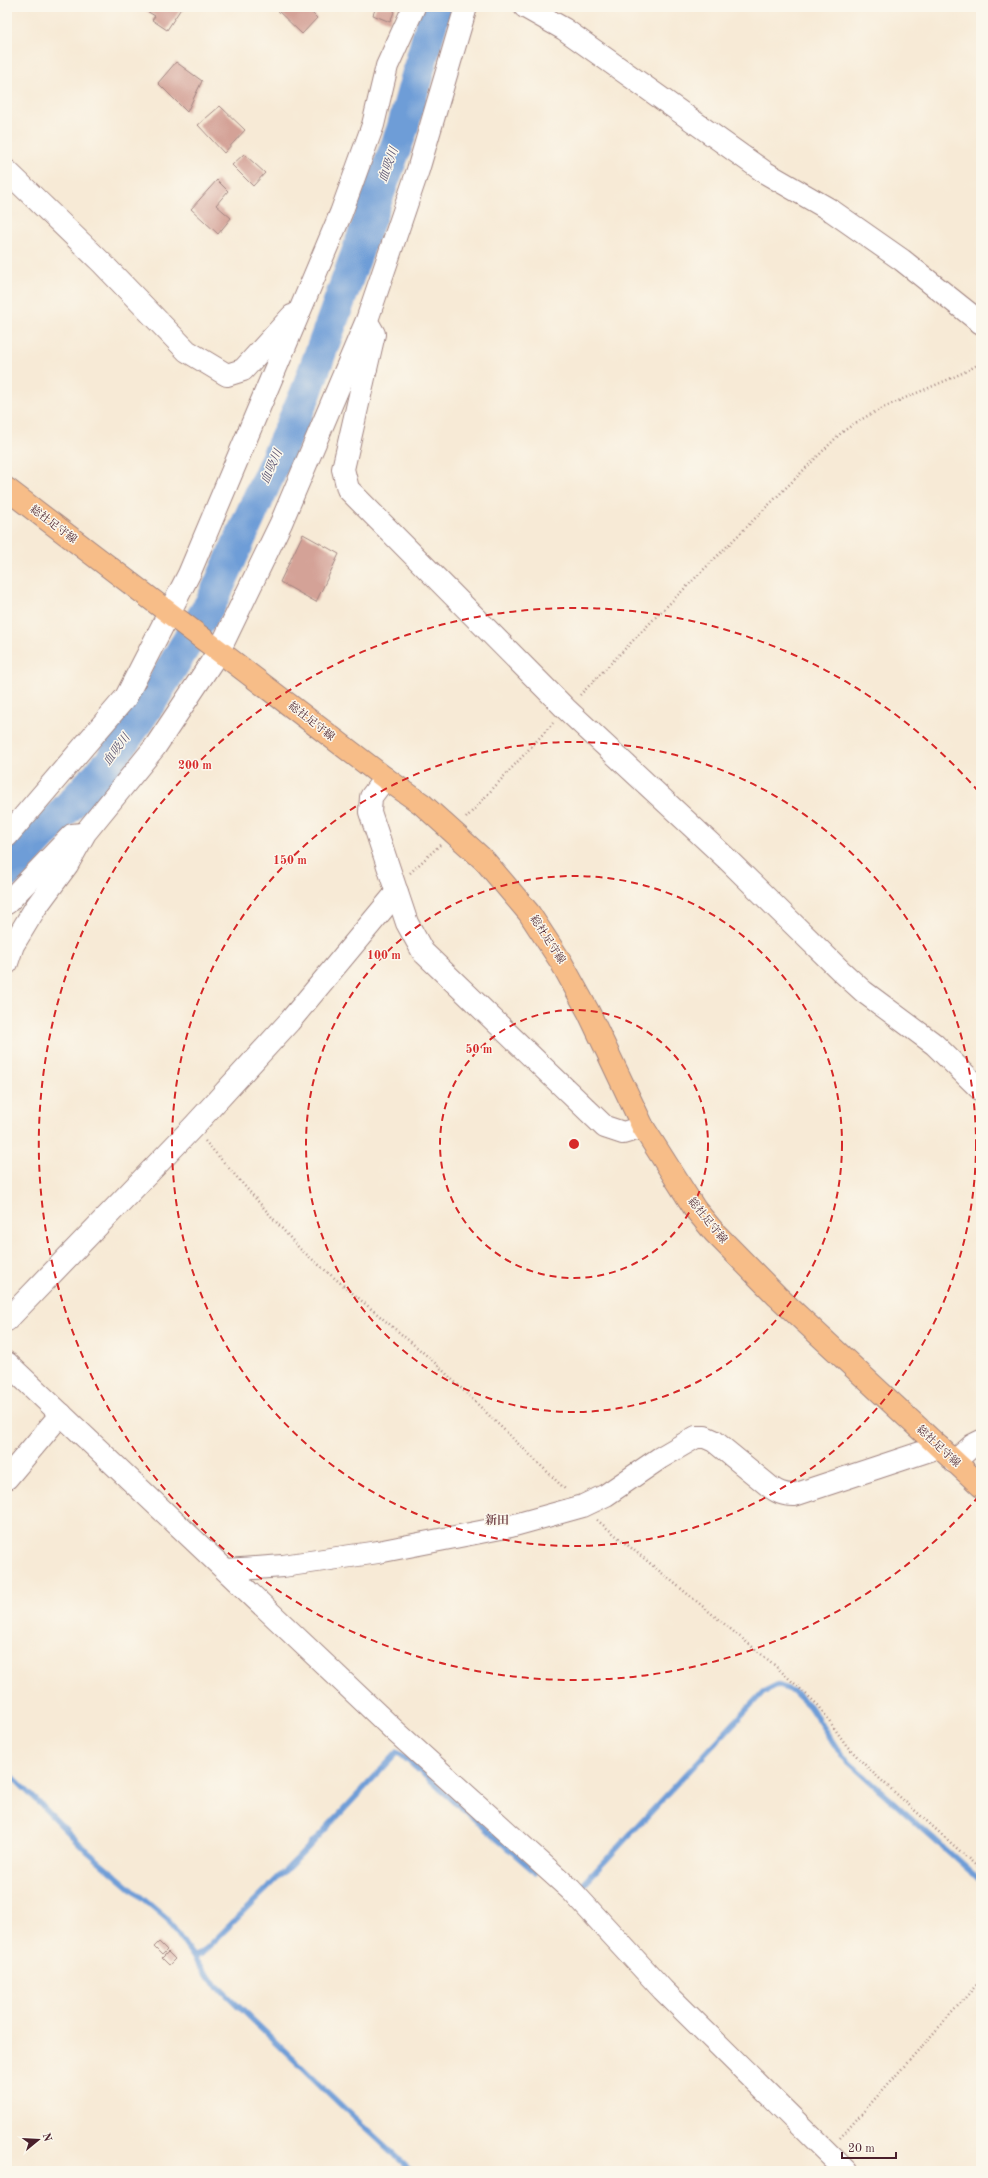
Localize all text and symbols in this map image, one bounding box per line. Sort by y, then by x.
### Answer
water label: 血吸川 [376,144,401,184]
water label: 血吸川 [258,446,286,486]
street label: 総社足守線 [28,502,79,546]
street label: 総社足守線 [286,699,337,743]
water label: 血吸川 [101,730,134,768]
text: 200 m [178,760,212,772]
text: 150 m [273,854,307,867]
street label: 総社足守線 [527,913,568,966]
text: 100 m [367,950,401,962]
text: 50 m [466,1043,493,1056]
centre of rings [567,1137,581,1151]
street label: 総社足守線 [685,1195,730,1246]
street label: 総社足守線 [914,1423,963,1470]
district label: 新田 [485,1513,509,1527]
north arrow [18,2120,58,2160]
text: N [40,2132,53,2144]
scale bar [842,2134,896,2160]
text: 20 m [848,2143,875,2155]

